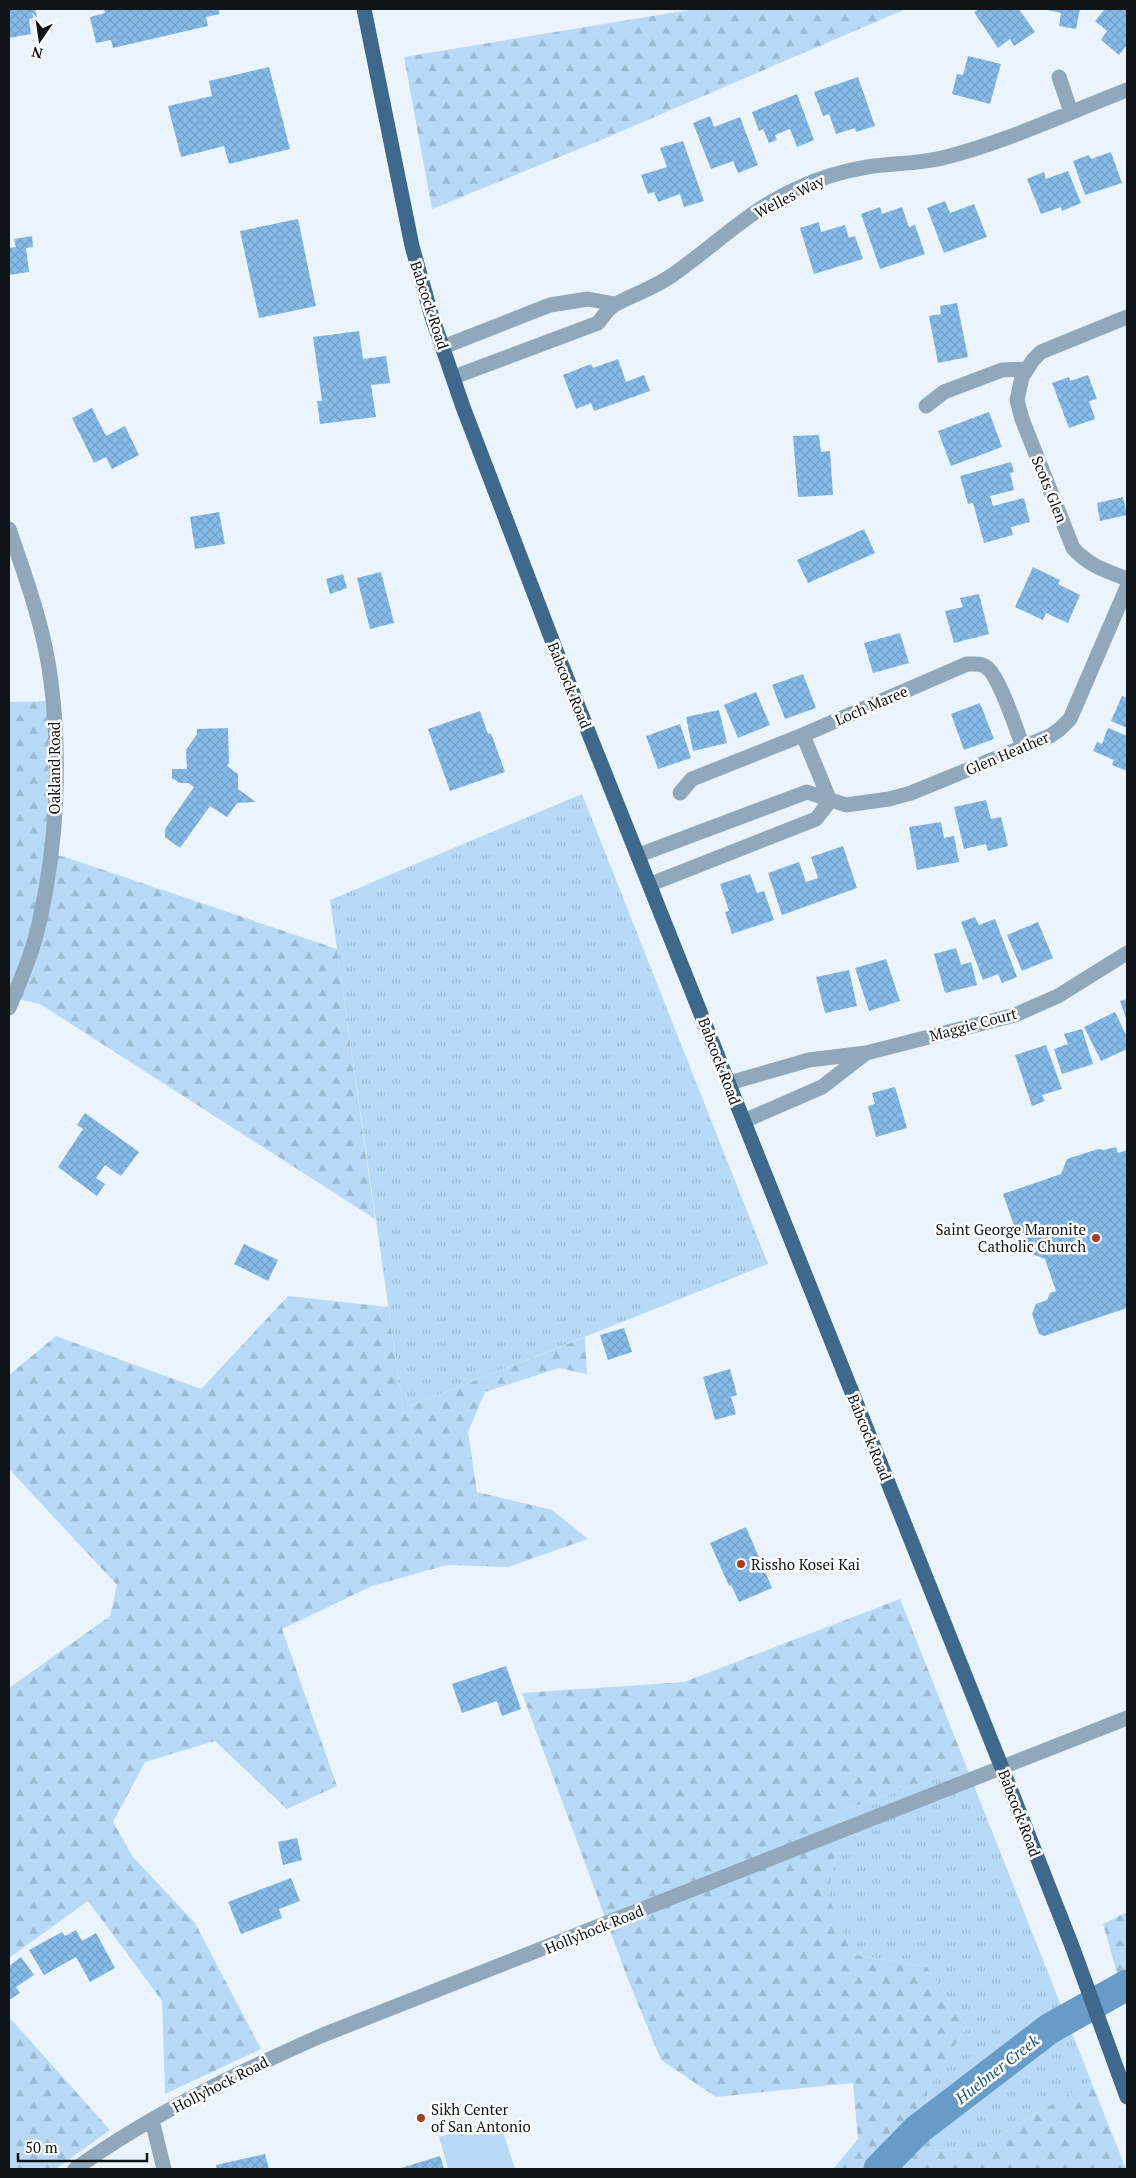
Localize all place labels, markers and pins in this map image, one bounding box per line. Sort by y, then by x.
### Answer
place label: Saint George Maronite Catholic Church [936,1219,1086,1256]
marker: Saint George Maronite Catholic Church [1090,1232,1102,1244]
place label: Rissho Kosei Kai [751,1554,860,1574]
marker: Rissho Kosei Kai [735,1558,747,1570]
place label: Sikh Center of San Antonio [431,2099,531,2136]
marker: Sikh Center of San Antonio [415,2112,427,2124]

